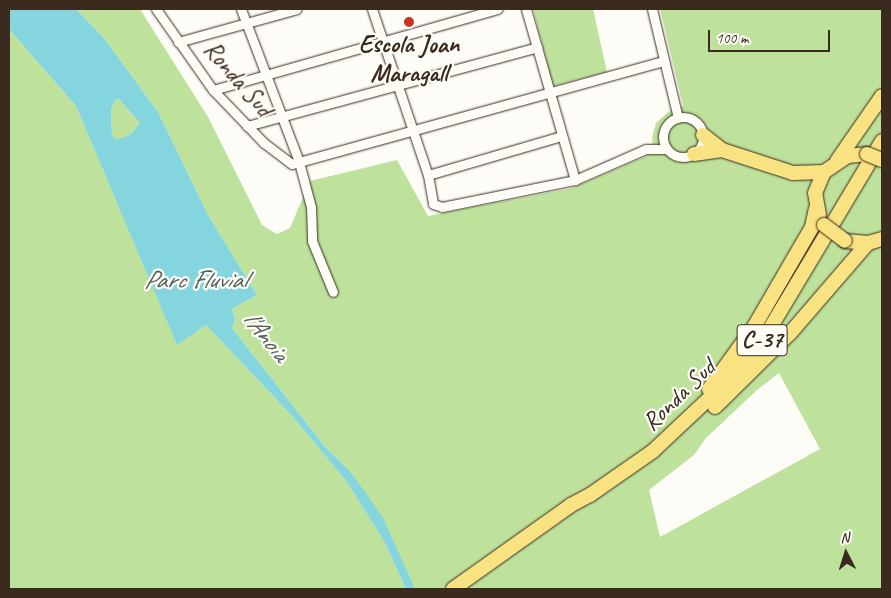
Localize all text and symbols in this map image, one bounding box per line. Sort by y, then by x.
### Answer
marker: Escola Joan Maragall [403,16,415,28]
scale bar [711,20,834,52]
text: 100 m [716,29,748,48]
place label: Escola Joan Maragall [359,30,459,89]
street label: Ronda Sud [197,35,279,123]
water label: Parc Fluvial [144,264,246,296]
water label: l'Anoia [236,304,296,368]
road number: C-37 [736,318,788,362]
street label: Ronda Sud [636,353,722,437]
north arrow [821,528,871,578]
text: N [840,529,850,546]

